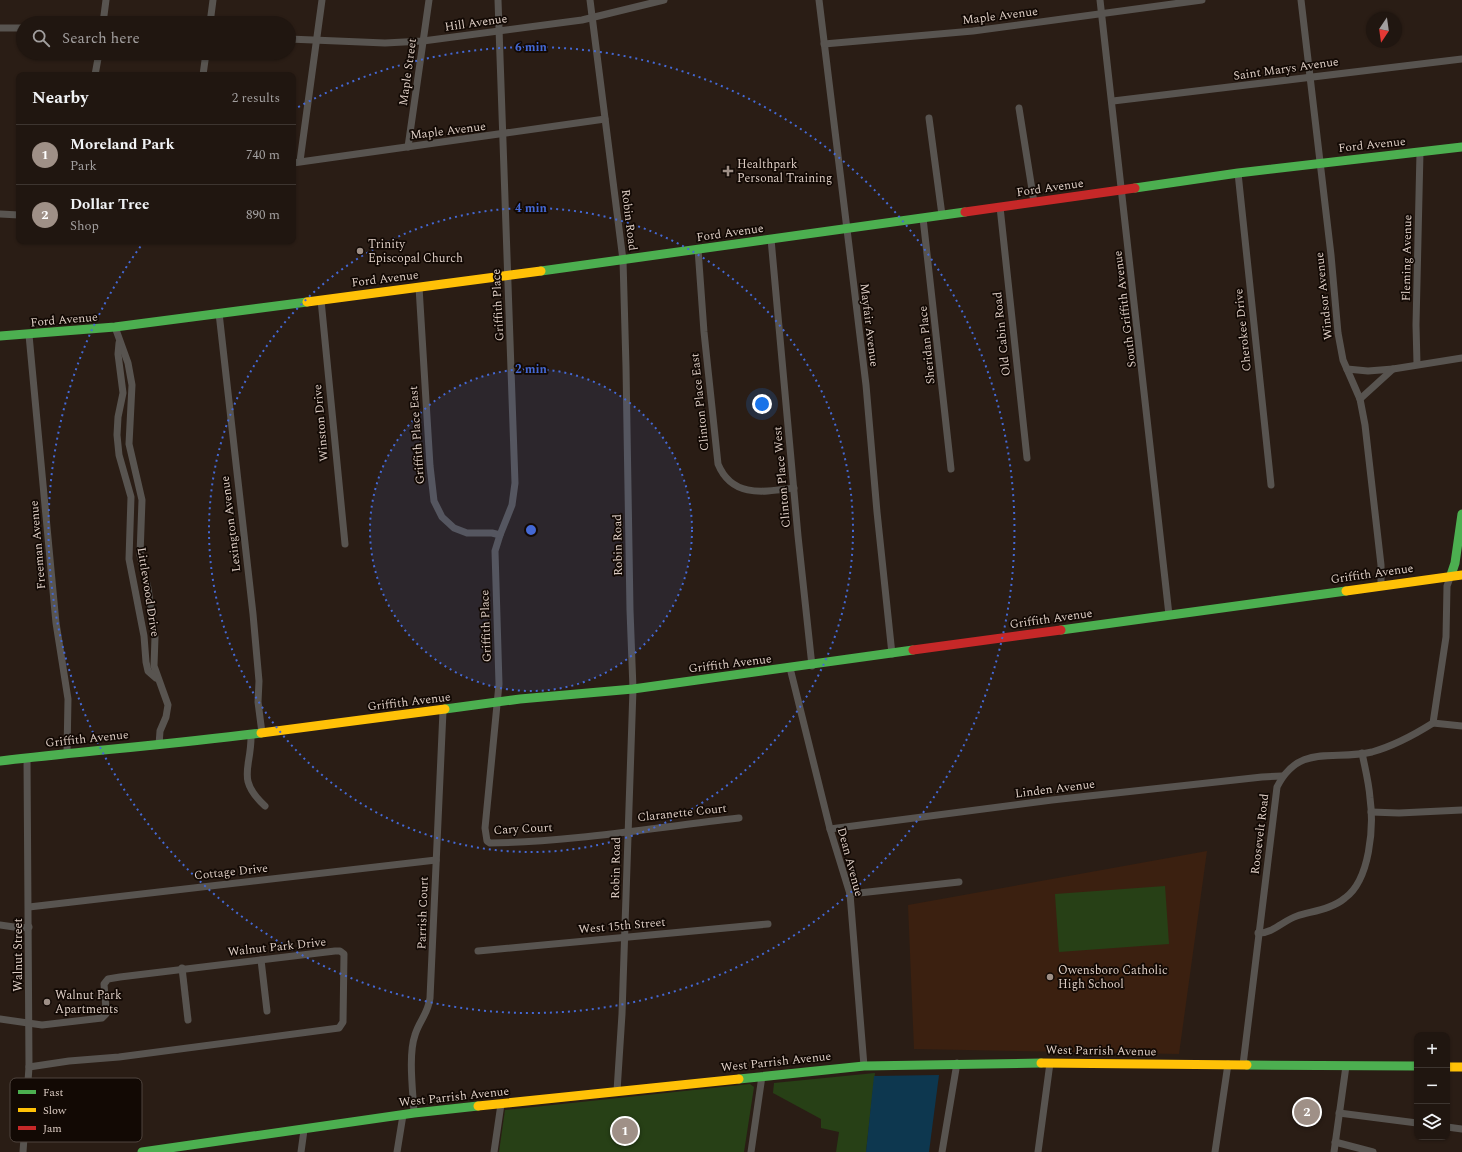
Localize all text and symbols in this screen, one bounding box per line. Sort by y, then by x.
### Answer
street label: Maple Avenue [961,2,1039,30]
street label: Hill Avenue [443,9,509,37]
north arrow [1366,12,1402,48]
search box [16,16,296,60]
icon: search [30,27,52,49]
text: Search here [62,27,140,50]
street label: Maple Street [394,37,422,107]
text: 6 min [515,38,548,57]
street label: Saint Marys Avenue [1232,52,1340,86]
text: Nearby [32,85,88,111]
text: 2 results [232,88,280,108]
street label: Maple Avenue [409,117,487,145]
street label: Ford Avenue [1337,132,1407,158]
text: Moreland Park [70,133,175,156]
text: 1 [41,145,49,165]
text: 740 m [246,145,280,165]
place label: Healthpark Personal Training [737,155,832,188]
text: Park [70,156,97,176]
marker: Healthpark Personal Training [722,165,734,177]
street label: Ford Avenue [1015,174,1085,202]
street label: Robin Road [616,188,642,252]
text: Dollar Tree [70,193,150,216]
text: 4 min [515,199,548,218]
text: 2 [41,205,49,225]
text: 890 m [246,205,280,225]
street label: Fleming Avenue [1397,214,1417,301]
text: Shop [70,216,99,236]
street label: Ford Avenue [695,219,765,247]
place label: Trinity Episcopal Church [368,235,463,268]
marker: Trinity Episcopal Church [355,246,365,256]
street label: South Griffith Avenue [1108,249,1142,369]
street label: Windsor Avenue [1310,251,1338,341]
street label: Ford Avenue [350,265,420,293]
street label: Griffith Place [487,268,509,342]
street label: Mayfair Avenue [854,282,884,368]
street label: Cherokee Drive [1229,287,1257,372]
street label: Old Cabin Road [988,290,1016,377]
street label: Sheridan Place [913,305,941,385]
street label: Ford Avenue [30,308,99,332]
street label: Clinton Place East [685,352,715,452]
text: 2 min [515,360,548,379]
street label: Winston Drive [308,383,334,462]
street label: Griffith Place East [404,385,430,485]
your location [752,394,772,414]
street label: Clinton Place West [768,425,796,529]
street label: Lexington Avenue [216,475,246,573]
street label: Freeman Avenue [25,500,51,590]
street label: Robin Road [608,514,628,576]
centre of rings [524,523,538,537]
street label: Littlewood Drive [132,546,164,638]
street label: Griffith Avenue [1329,559,1415,589]
street label: Griffith Place [475,589,497,663]
street label: Griffith Avenue [1008,604,1094,634]
street label: Griffith Avenue [687,649,773,679]
street label: Griffith Avenue [366,687,452,717]
street label: Griffith Avenue [44,725,130,753]
street label: Linden Avenue [1014,775,1096,803]
street label: Roosevelt Road [1246,792,1274,876]
street label: Claranette Court [636,799,728,827]
street label: Cary Court [493,818,553,840]
street label: Dean Avenue [832,825,868,899]
street label: Robin Road [606,837,626,899]
street label: Cottage Drive [193,859,269,885]
street label: Parrish Court [412,876,434,950]
street label: West 15th Street [578,913,666,939]
street label: Walnut Street [9,918,28,992]
street label: Walnut Park Drive [227,932,327,962]
place label: Owensboro Catholic High School [1058,961,1168,994]
marker: Owensboro Catholic High School [1045,972,1055,982]
place label: Walnut Park Apartments [55,986,122,1019]
marker: Walnut Park Apartments [42,997,52,1007]
map controls [1414,1032,1450,1140]
button: + [1414,1032,1450,1068]
street label: West Parrish Avenue [1045,1041,1157,1061]
street label: West Parrish Avenue [720,1047,832,1077]
button: − [1414,1068,1450,1104]
legend [10,1078,142,1142]
street label: West Parrish Avenue [398,1082,510,1112]
text: Fast [43,1084,64,1101]
pin: 2 [1294,1097,1320,1127]
text: Slow [43,1102,67,1119]
button: layers [1414,1104,1450,1140]
pin: 1 [612,1116,638,1146]
text: Jam [43,1120,62,1137]

